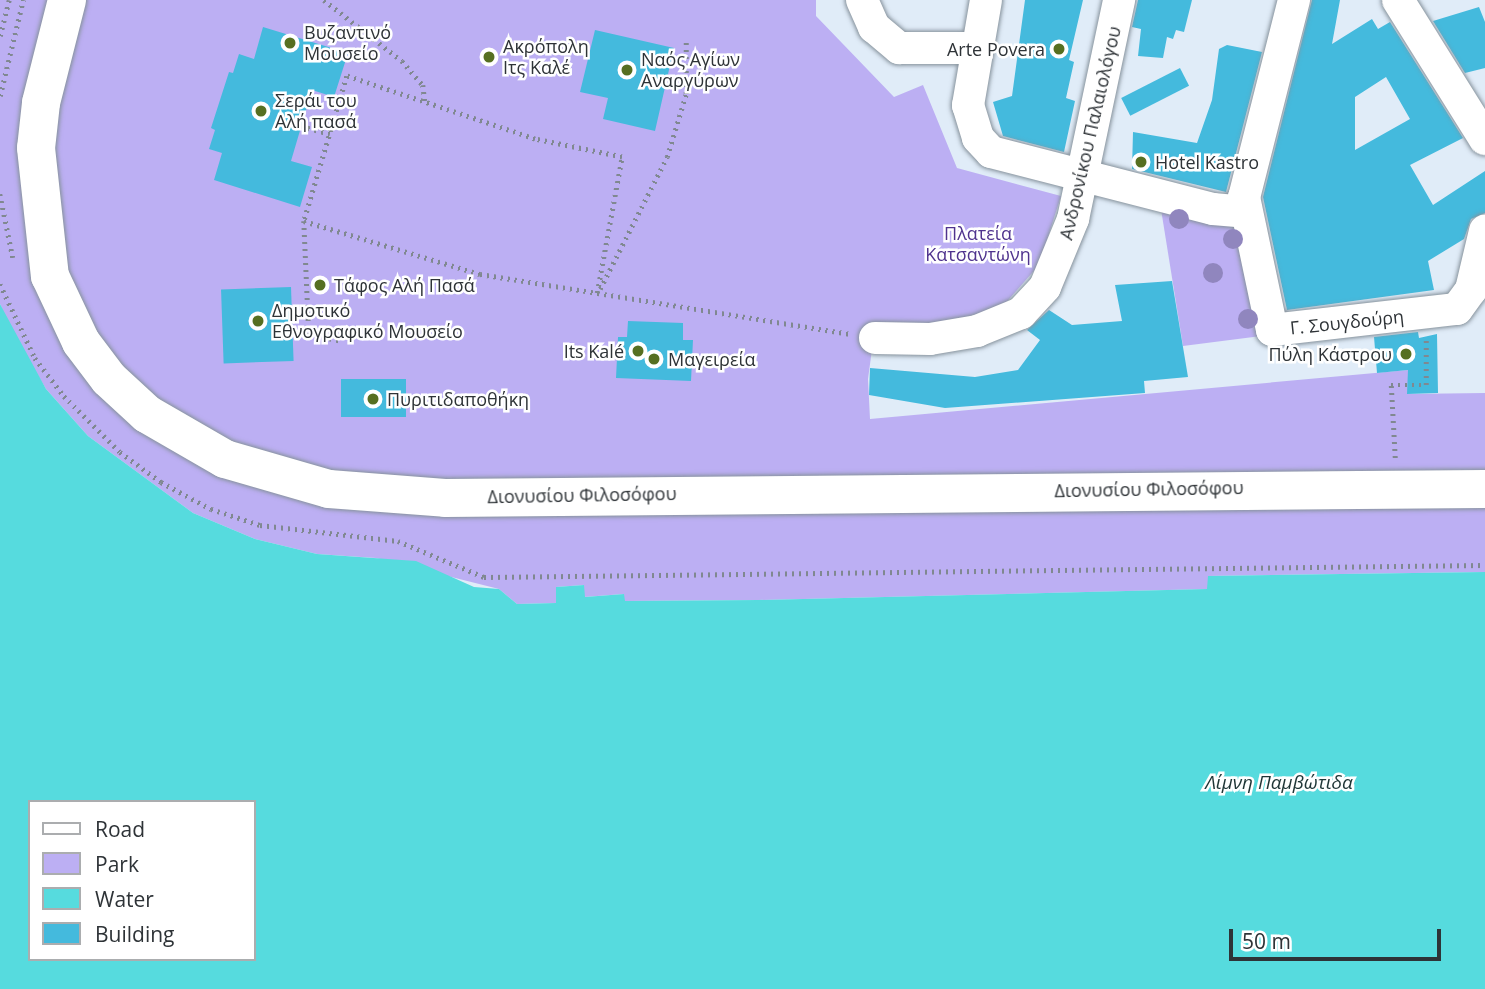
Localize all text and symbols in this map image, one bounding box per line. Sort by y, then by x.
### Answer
place label: Βυζαντινό Μουσείο [304,22,391,64]
street label: Ανδρονίκου Παλαιολόγου [1055,24,1125,242]
marker: Βυζαντινό Μουσείο [282,35,298,51]
place label: Ακρόπολη Ιτς Καλέ [503,36,589,78]
place label: Arte Povera [947,38,1045,60]
marker: Arte Povera [1051,41,1067,57]
marker: Ακρόπολη Ιτς Καλέ [481,49,497,65]
place label: Ναός Αγίων Αναργύρων [641,49,740,92]
marker: Ναός Αγίων Αναργύρων [619,62,635,78]
place label: Σεράι του Αλή πασά [275,90,357,132]
marker: Σεράι του Αλή πασά [253,103,269,119]
place label: Hotel Kastro [1155,151,1259,173]
marker: Hotel Kastro [1133,154,1149,170]
park label: Πλατεία Κατσαντώνη [925,223,1031,266]
place label: Τάφος Αλή Πασά [334,274,475,296]
marker: Τάφος Αλή Πασά [312,277,328,293]
place label: Δημοτικό Εθνογραφικό Μουσείο [272,300,463,342]
street label: Γ. Σουγδούρη [1289,305,1405,339]
marker: Δημοτικό Εθνογραφικό Μουσείο [250,313,266,329]
place label: Its Kalé [564,340,624,362]
marker: Its Kalé [630,343,646,359]
place label: Πύλη Κάστρου [1268,343,1392,365]
marker: Πύλη Κάστρου [1398,346,1414,362]
place label: Μαγειρεία [668,348,756,370]
marker: Μαγειρεία [646,351,662,367]
place label: Πυριτιδαποθήκη [387,388,529,410]
marker: Πυριτιδαποθήκη [365,391,381,407]
street label: Διονυσίου Φιλοσόφου [1054,477,1244,501]
street label: Διονυσίου Φιλοσόφου [487,483,677,507]
water label: Λίμνη Παμβώτιδα [1205,772,1353,794]
legend [28,800,256,961]
text: Road [95,815,145,843]
text: Park [95,850,139,878]
text: Water [95,885,154,913]
scale bar [1233,916,1445,960]
text: Building [95,920,174,948]
text: 50 m [1242,927,1291,955]

